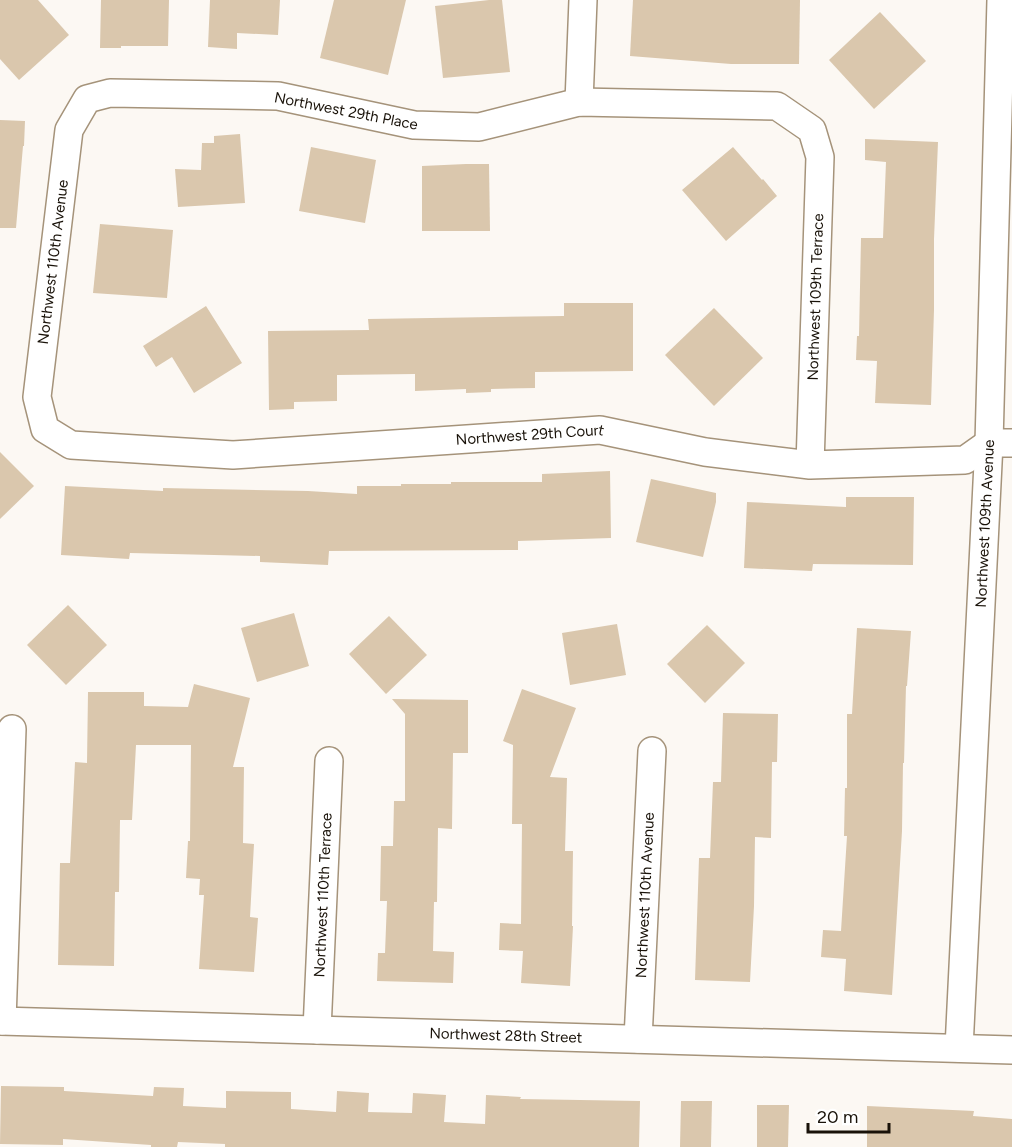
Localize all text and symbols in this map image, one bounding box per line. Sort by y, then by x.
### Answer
street label: Northwest 29th Place [273,88,419,134]
street label: Northwest 110th Avenue [34,179,72,345]
street label: Northwest 109th Terrace [804,213,827,381]
street label: Northwest 29th Court [455,421,606,449]
street label: Northwest 109th Avenue [972,439,998,608]
street label: Northwest 110th Terrace [310,812,336,978]
street label: Northwest 110th Avenue [632,812,658,979]
street label: Northwest 28th Street [429,1024,583,1047]
scale bar [808,1096,889,1134]
text: 20 m [817,1106,858,1128]

